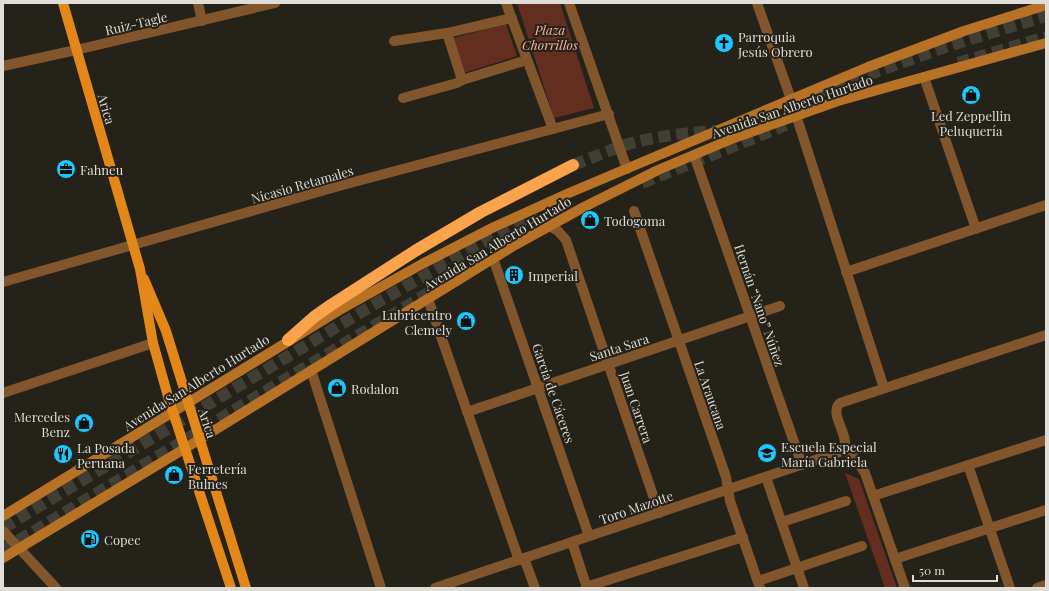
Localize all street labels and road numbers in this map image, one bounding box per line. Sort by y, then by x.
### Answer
street label: Ruiz-Tagle [103,7,169,38]
street label: Avenida San Alberto Hurtado [708,70,875,142]
street label: Arica [94,91,120,127]
street label: Nicasio Retamales [249,161,355,207]
street label: Avenida San Alberto Hurtado [419,192,574,294]
street label: Hernán “Nano” Núñez [731,242,789,368]
street label: Santa Sara [587,329,651,365]
street label: Avenida San Alberto Hurtado [119,330,272,435]
street label: García de Cáceres [529,341,579,445]
street label: La Araucana [691,358,731,432]
street label: Juan Carrera [616,368,657,446]
street label: Arica [195,405,221,441]
street label: Toro Mazotte [597,486,675,528]

